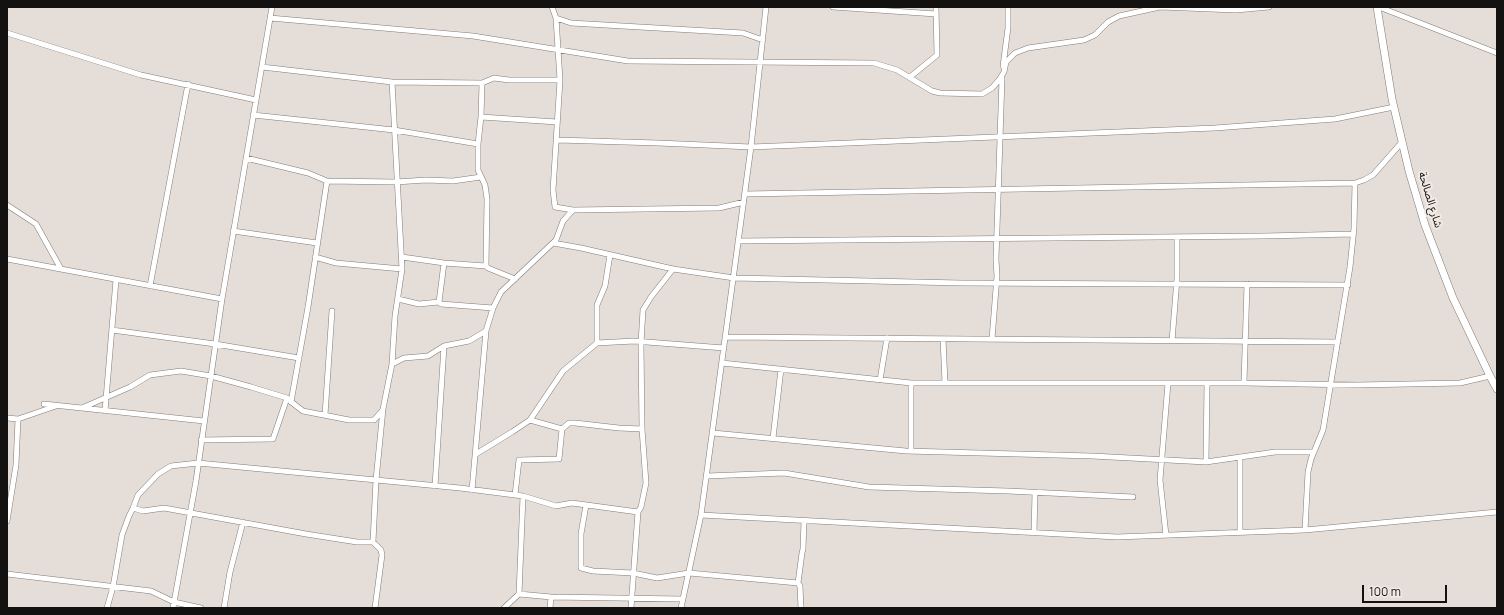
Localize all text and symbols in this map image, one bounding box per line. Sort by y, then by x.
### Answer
street label: شارع الصالحة [1415,170,1445,230]
scale bar [1364,577,1449,603]
text: 100 m [1369,583,1401,600]

